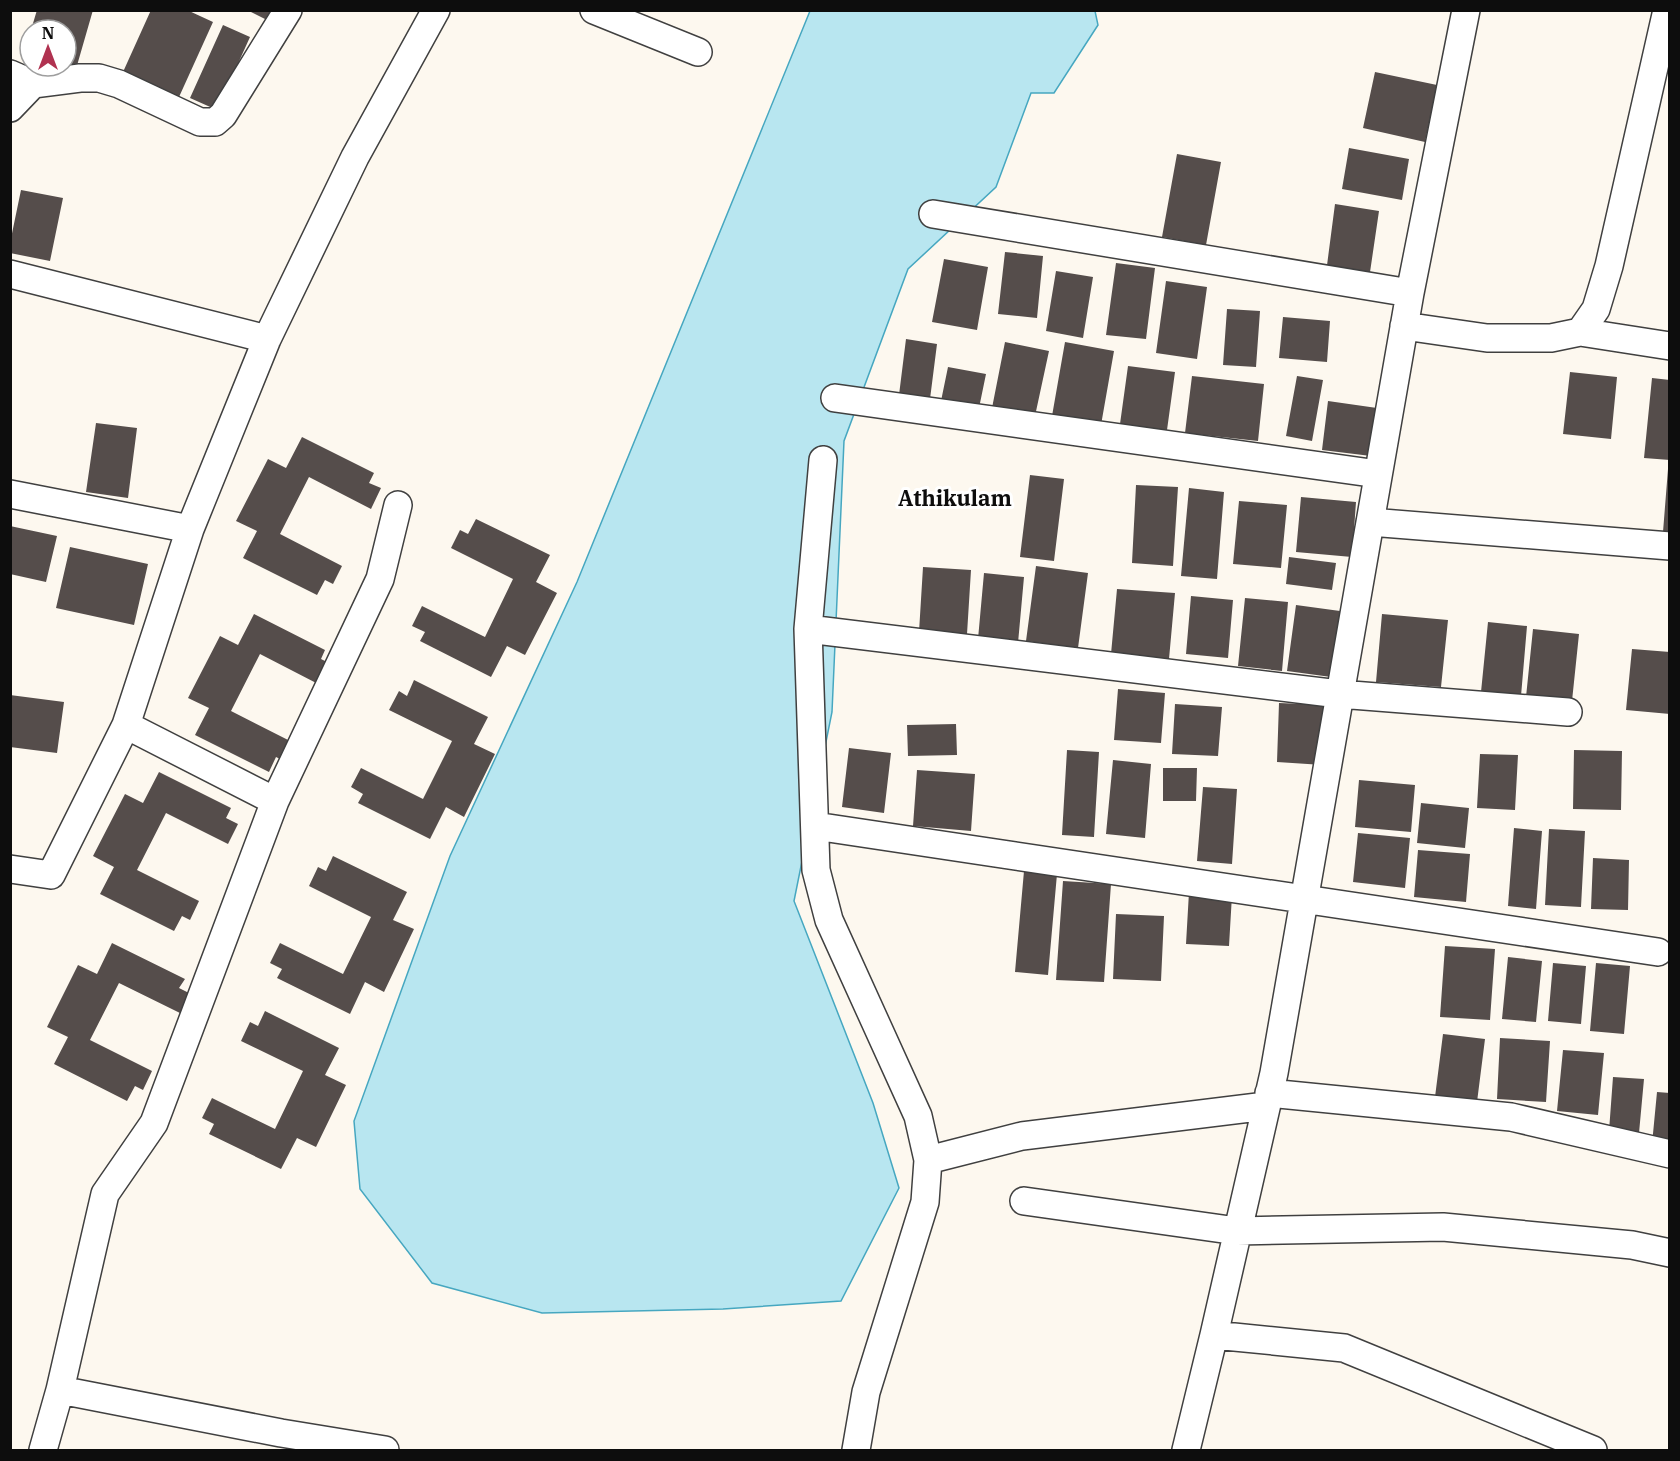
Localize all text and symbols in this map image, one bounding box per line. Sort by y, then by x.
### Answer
north arrow [18,18,78,78]
text: N [42,23,54,43]
district label: Athikulam [898,483,1012,512]

